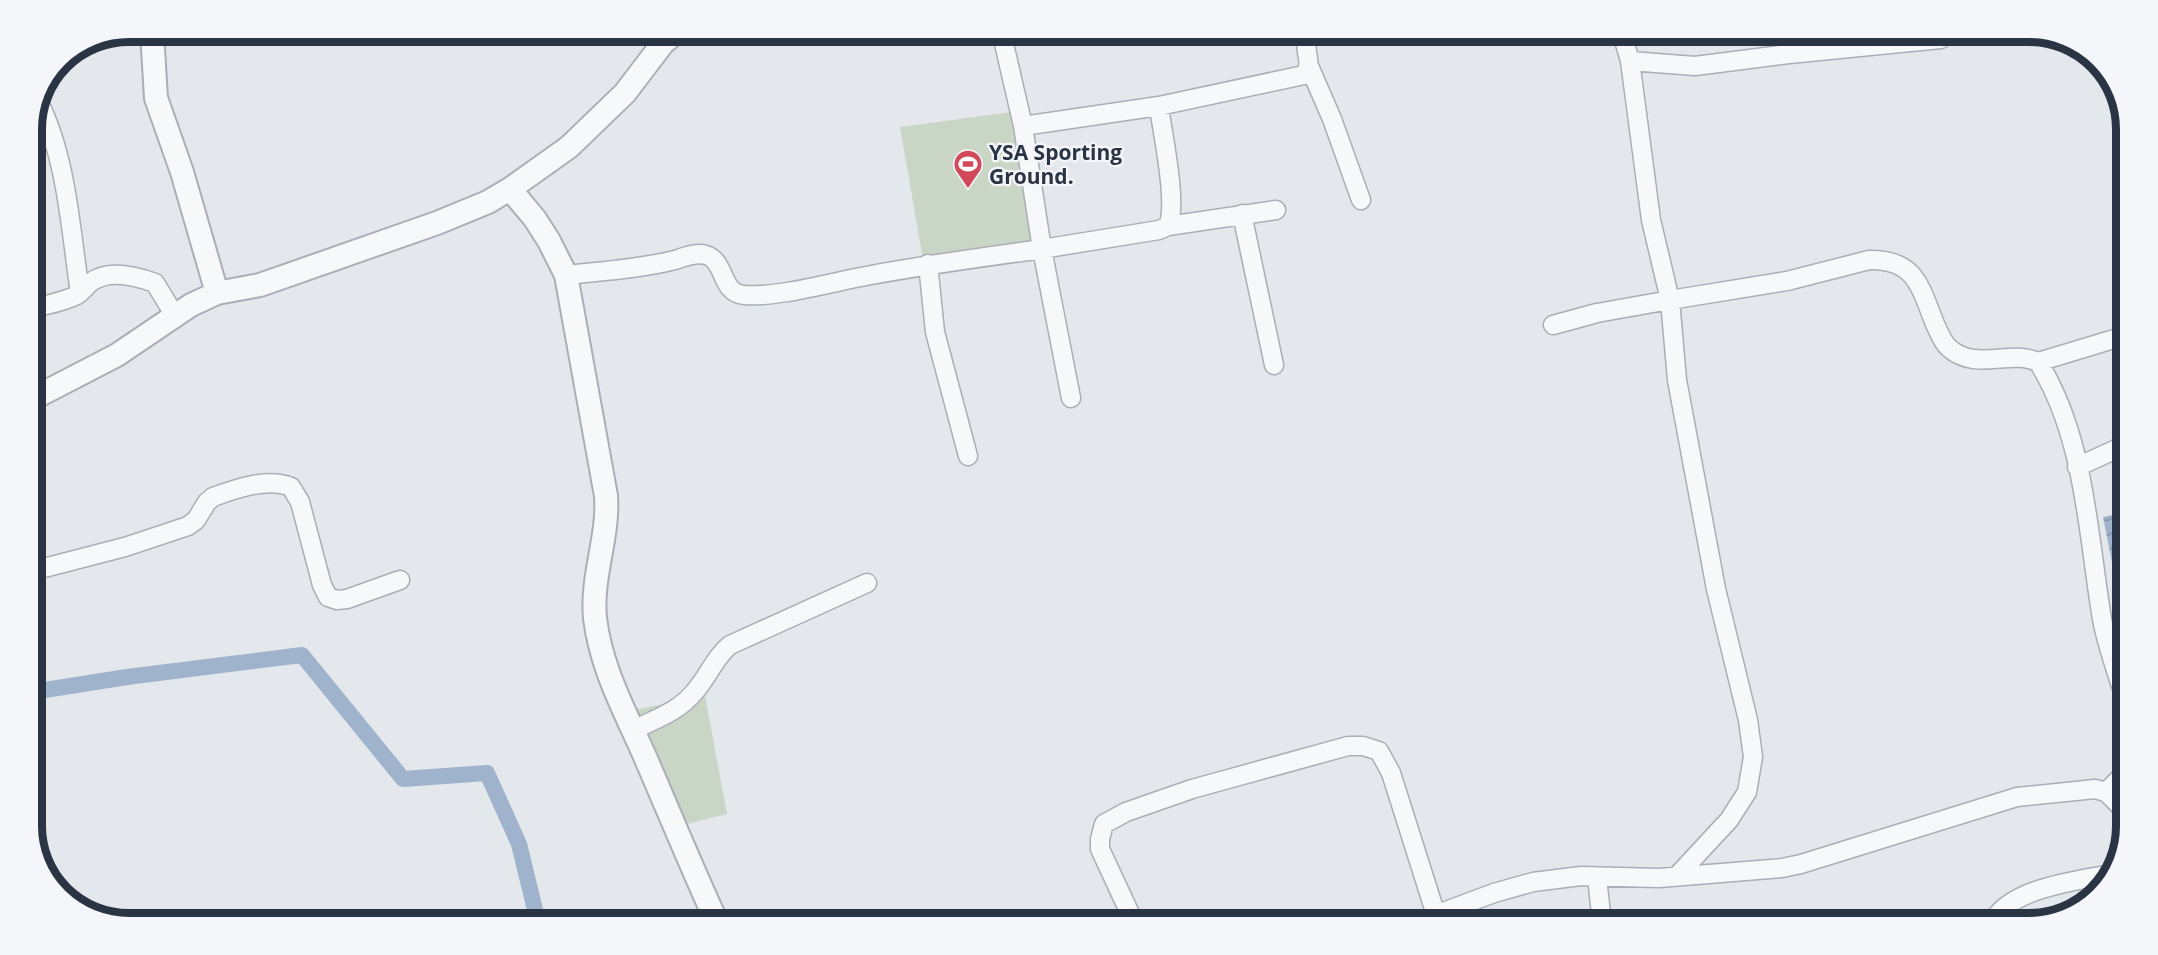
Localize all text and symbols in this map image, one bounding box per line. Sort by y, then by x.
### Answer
place label: YSA Sporting Ground. [989,138,1122,190]
sports icon: YSA Sporting Ground. [952,148,984,190]

